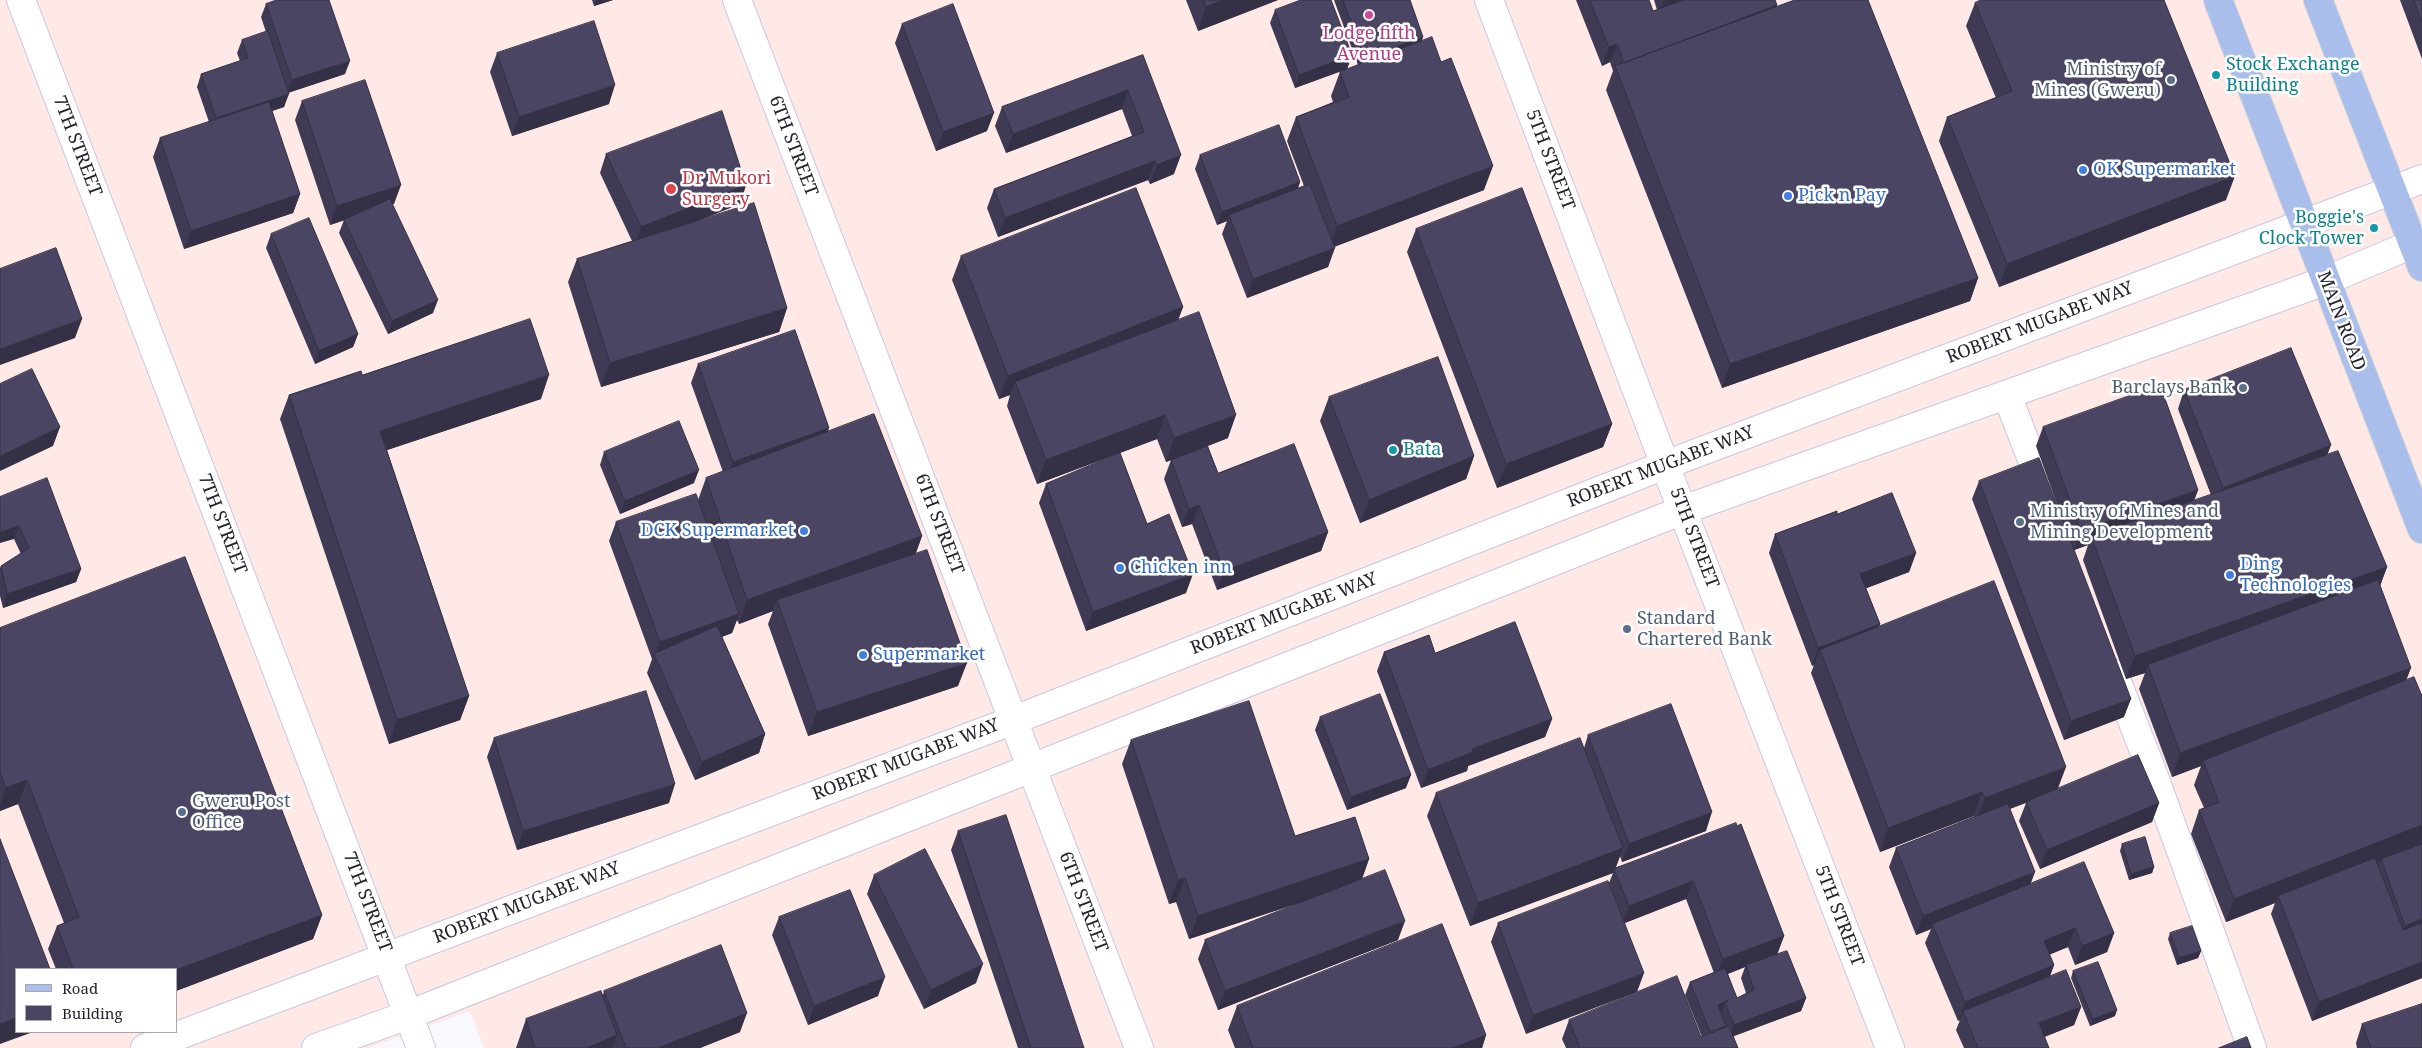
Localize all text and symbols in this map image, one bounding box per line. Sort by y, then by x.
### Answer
marker: Lodge fifth Avenue [1363,9,1375,21]
place label: Lodge fifth Avenue [1323,23,1415,66]
place label: Stock Exchange Building [2226,54,2360,96]
place label: Ministry of Mines (Gweru) [2034,59,2161,102]
marker: Stock Exchange Building [2210,69,2222,81]
marker: Ministry of Mines (Gweru) [2165,74,2177,86]
street label: 7TH STREET [48,93,106,199]
street label: 6TH STREET [764,93,822,199]
street label: 5TH STREET [1521,107,1579,213]
place label: OK Supermarket [2093,159,2236,181]
marker: OK Supermarket [2077,164,2089,176]
place label: Dr Mukori Surgery [682,168,771,210]
marker: Dr Mukori Surgery [664,182,678,196]
place label: Pick n Pay [1798,185,1886,207]
marker: Pick n Pay [1782,190,1794,202]
place label: Boggie's Clock Tower [2259,207,2364,250]
marker: Boggie's Clock Tower [2368,222,2380,234]
street label: MAIN ROAD [2312,268,2370,374]
street label: ROBERT MUGABE WAY [1944,277,2136,369]
place label: Barclays Bank [2111,377,2233,399]
marker: Barclays Bank [2237,382,2249,394]
street label: ROBERT MUGABE WAY [1565,421,1757,513]
place label: Bata [1403,439,1441,461]
marker: Bata [1387,444,1399,456]
street label: 7TH STREET [193,471,251,577]
street label: 6TH STREET [910,471,968,577]
street label: 5TH STREET [1665,485,1723,591]
place label: Ministry of Mines and Mining Development [2030,501,2219,544]
marker: Ministry of Mines and Mining Development [2014,516,2026,528]
place label: DCK Supermarket [640,520,794,542]
marker: DCK Supermarket [798,525,810,537]
place label: Ding Technologies [2240,554,2351,596]
place label: Chicken inn [1130,557,1232,579]
marker: Chicken inn [1114,562,1126,574]
street label: ROBERT MUGABE WAY [1188,568,1380,660]
marker: Ding Technologies [2224,569,2236,581]
place label: Standard Chartered Bank [1637,608,1772,650]
marker: Standard Chartered Bank [1621,623,1633,635]
place label: Supermarket [873,644,985,666]
marker: Supermarket [857,649,869,661]
street label: ROBERT MUGABE WAY [810,714,1002,806]
place label: Gweru Post Office [192,791,290,834]
marker: Gweru Post Office [176,806,188,818]
street label: 7TH STREET [338,849,396,955]
street label: 6TH STREET [1054,849,1112,955]
street label: ROBERT MUGABE WAY [431,857,623,949]
street label: 5TH STREET [1810,863,1868,969]
legend [15,968,178,1033]
text: Road [62,978,98,998]
text: Building [62,1003,123,1023]

